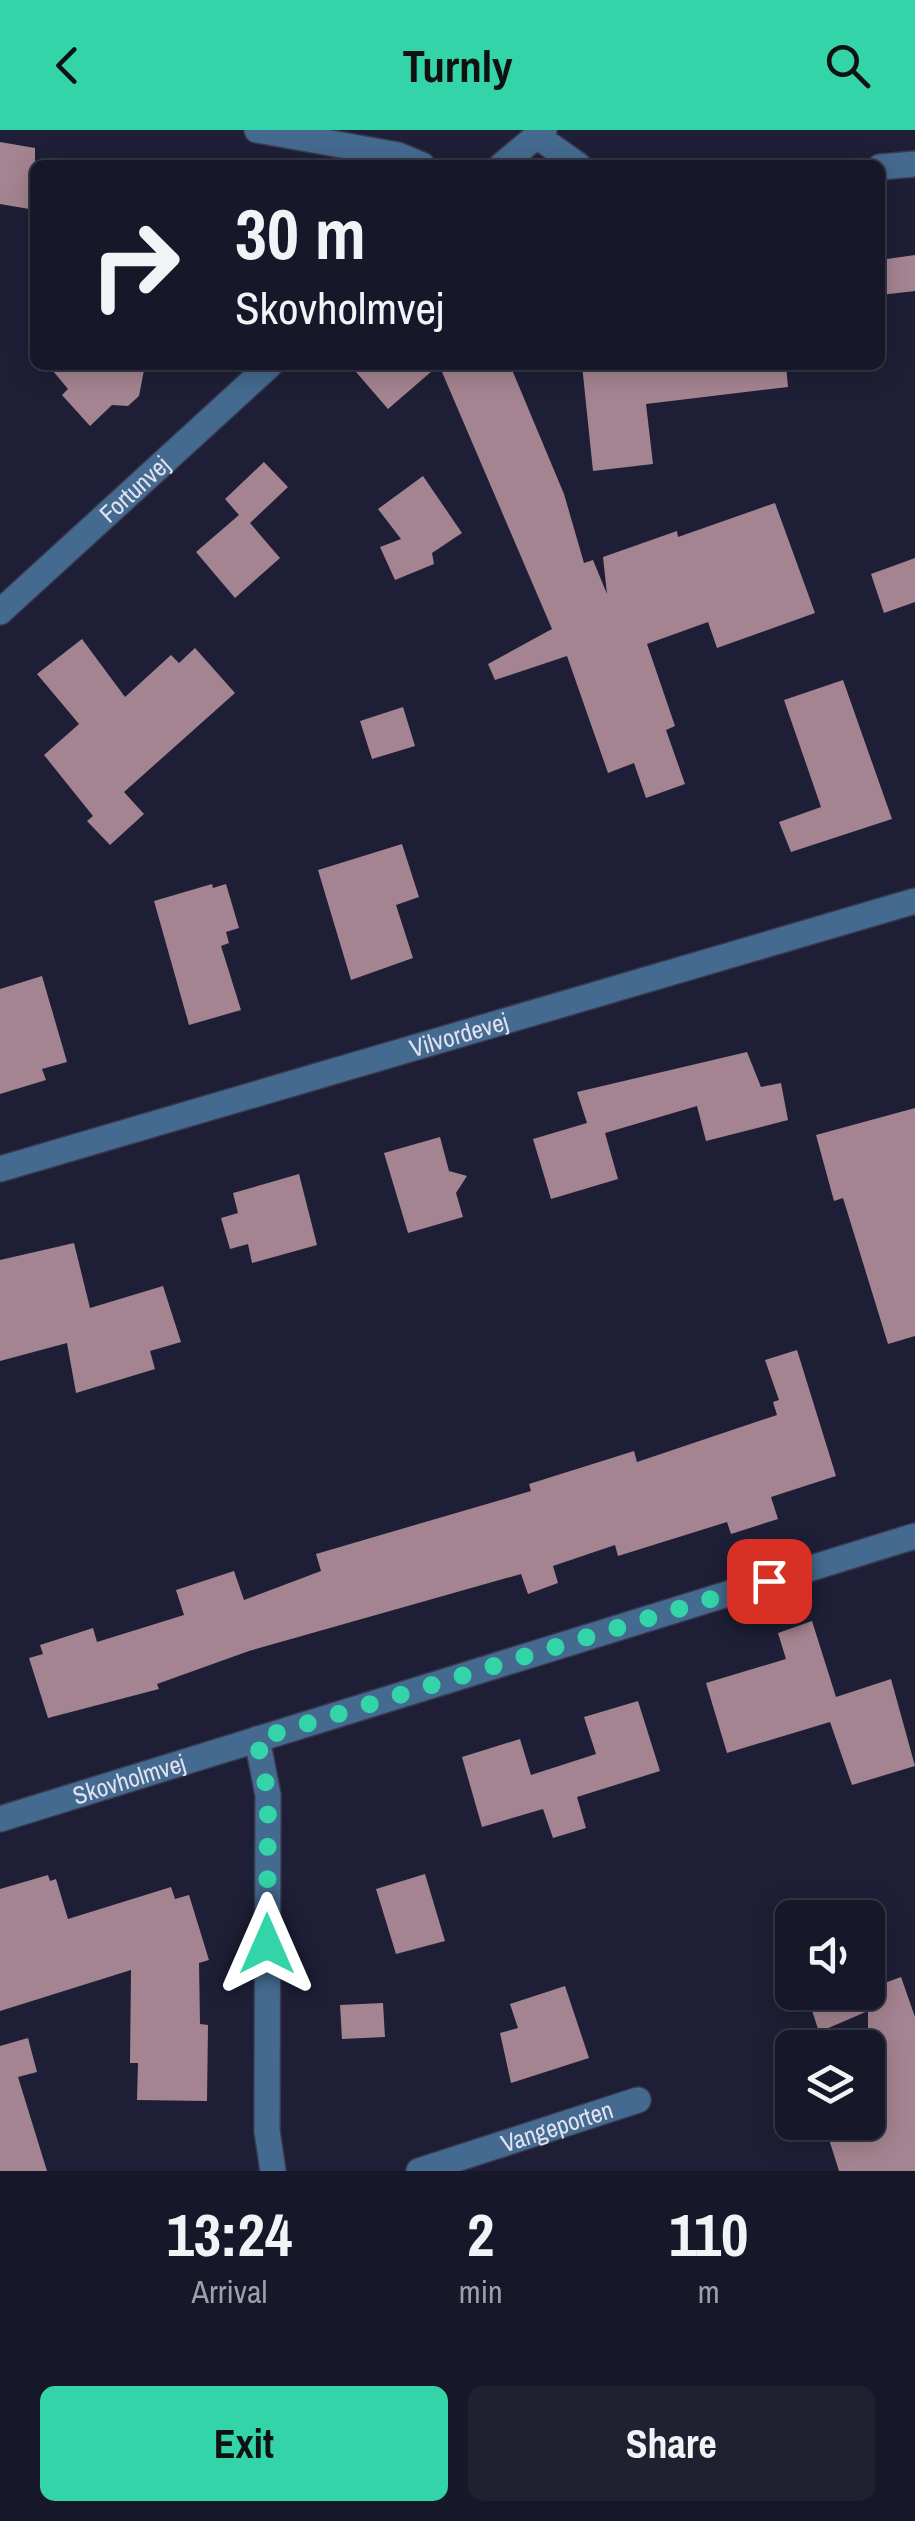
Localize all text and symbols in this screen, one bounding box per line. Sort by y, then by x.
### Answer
text: Turnly [402,35,513,96]
icon: back [40,38,95,93]
icon: search [820,38,875,93]
text: 30 m [235,187,366,281]
icon: right [70,200,200,330]
text: Skovholmvej [235,277,444,338]
street label: Fortunvej [92,448,177,530]
street label: Vilvordevej [405,1004,512,1065]
pin [727,1539,812,1624]
icon: arrive [742,1554,797,1609]
street label: Skovholmvej [68,1746,190,1813]
position arrow [215,1892,319,1996]
map controls [775,1900,885,2140]
button: sound [775,1900,885,2010]
button: layers [775,2030,885,2140]
street label: Vangeporten [497,2092,617,2160]
text: 13:24 [167,2194,292,2275]
text: 2 [467,2194,494,2275]
text: 110 [669,2194,748,2275]
text: Arrival [192,2270,267,2313]
text: min [459,2270,503,2313]
text: m [698,2270,720,2313]
button: Exit [40,2386,448,2501]
button: Share [468,2386,875,2501]

